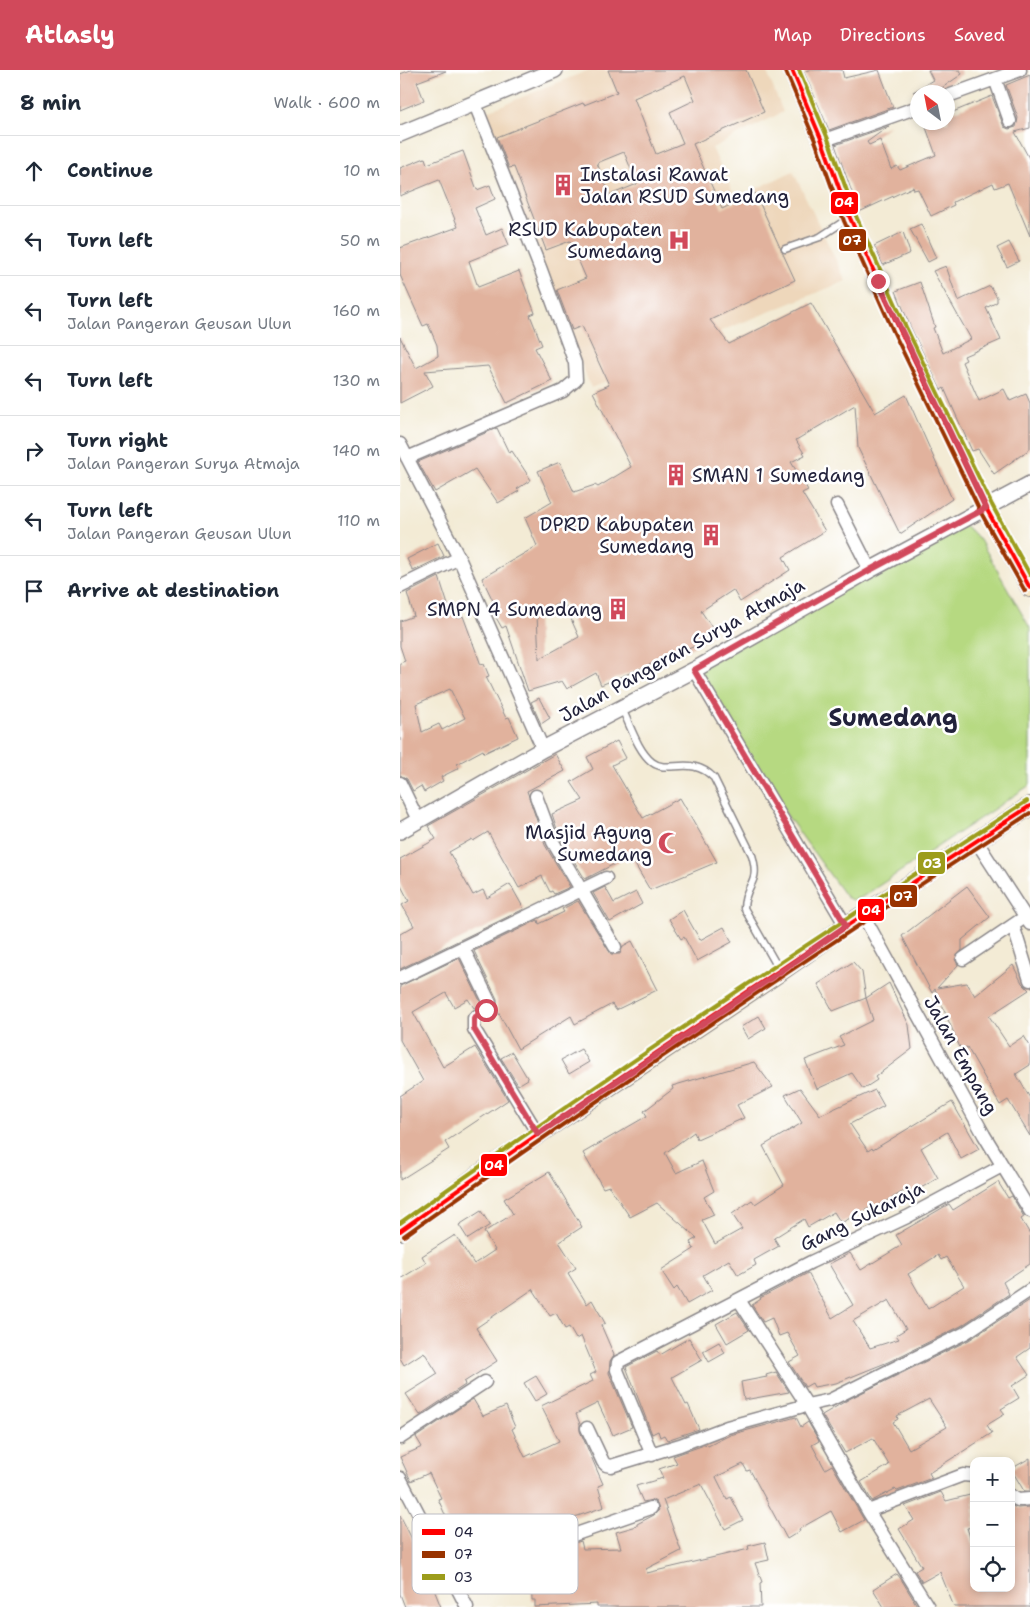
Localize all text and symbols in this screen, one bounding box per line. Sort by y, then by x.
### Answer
text: Atlasly [25,19,115,51]
text: Map [774,23,812,47]
text: Directions [840,23,926,47]
text: Saved [954,23,1005,47]
north arrow [910,85,955,130]
text: 8 min [20,89,81,117]
text: Walk · 600 m [274,92,380,113]
icon: ahead [20,157,48,185]
text: Continue [67,158,153,183]
text: 10 m [343,160,380,181]
place label: Instalasi Rawat Jalan RSUD Sumedang [580,162,789,209]
building icon: Instalasi Rawat Jalan RSUD Sumedang [550,172,576,198]
line badge: 04 [830,191,859,215]
text: 04 [834,193,854,211]
place label: RSUD Kabupaten Sumedang [508,217,662,264]
icon: left [20,227,48,255]
hospital icon: RSUD Kabupaten Sumedang [666,227,692,253]
text: Turn left [67,228,153,253]
line badge: 07 [838,228,867,252]
text: 50 m [340,230,380,251]
text: 07 [842,231,862,249]
route end [867,270,890,293]
text: Turn left [67,288,153,313]
icon: left [20,297,48,325]
text: 160 m [333,300,380,321]
text: Jalan Pangeran Geusan Ulun [67,313,292,334]
icon: left [20,367,48,395]
text: Turn left [67,368,153,393]
text: 130 m [333,370,380,391]
text: Turn right [67,428,168,453]
icon: right [20,437,48,465]
text: 140 m [333,440,380,461]
text: Jalan Pangeran Surya Atmaja [67,453,300,474]
building icon: SMAN 1 Sumedang [663,462,689,488]
place label: SMAN 1 Sumedang [692,463,865,488]
text: Turn left [67,498,153,523]
icon: left [20,507,48,535]
text: 110 m [337,510,380,531]
place label: DPRD Kabupaten Sumedang [540,512,694,559]
building icon: DPRD Kabupaten Sumedang [698,522,724,548]
text: Jalan Pangeran Geusan Ulun [67,523,292,544]
street label: Jalan Pangeran Surya Atmaja [555,572,809,728]
icon: arrive [20,577,48,605]
text: Arrive at destination [67,578,279,603]
building icon: SMPN 4 Sumedang [605,596,631,622]
place label: SMPN 4 Sumedang [427,597,602,622]
district label: Sumedang [828,702,958,734]
place label: Masjid Agung Sumedang [525,820,652,867]
mosque icon: Masjid Agung Sumedang [656,830,682,856]
line badge: 03 [917,851,946,875]
text: 03 [922,854,942,872]
line badge: 07 [889,884,918,908]
text: 07 [893,887,913,905]
line badge: 04 [857,898,885,922]
text: 04 [861,901,881,919]
street label: Jalan Empang [918,991,1004,1119]
route start [475,999,498,1022]
line badge: 04 [480,1153,508,1177]
text: 04 [484,1156,504,1174]
street label: Gang Sukaraja [796,1175,928,1257]
map controls [970,1457,1015,1592]
button: + [970,1457,1015,1502]
button: − [970,1502,1015,1547]
legend [412,1514,578,1594]
text: 04 [454,1523,473,1541]
text: 07 [454,1545,473,1563]
button: locate [970,1547,1015,1592]
text: 03 [454,1568,473,1586]

